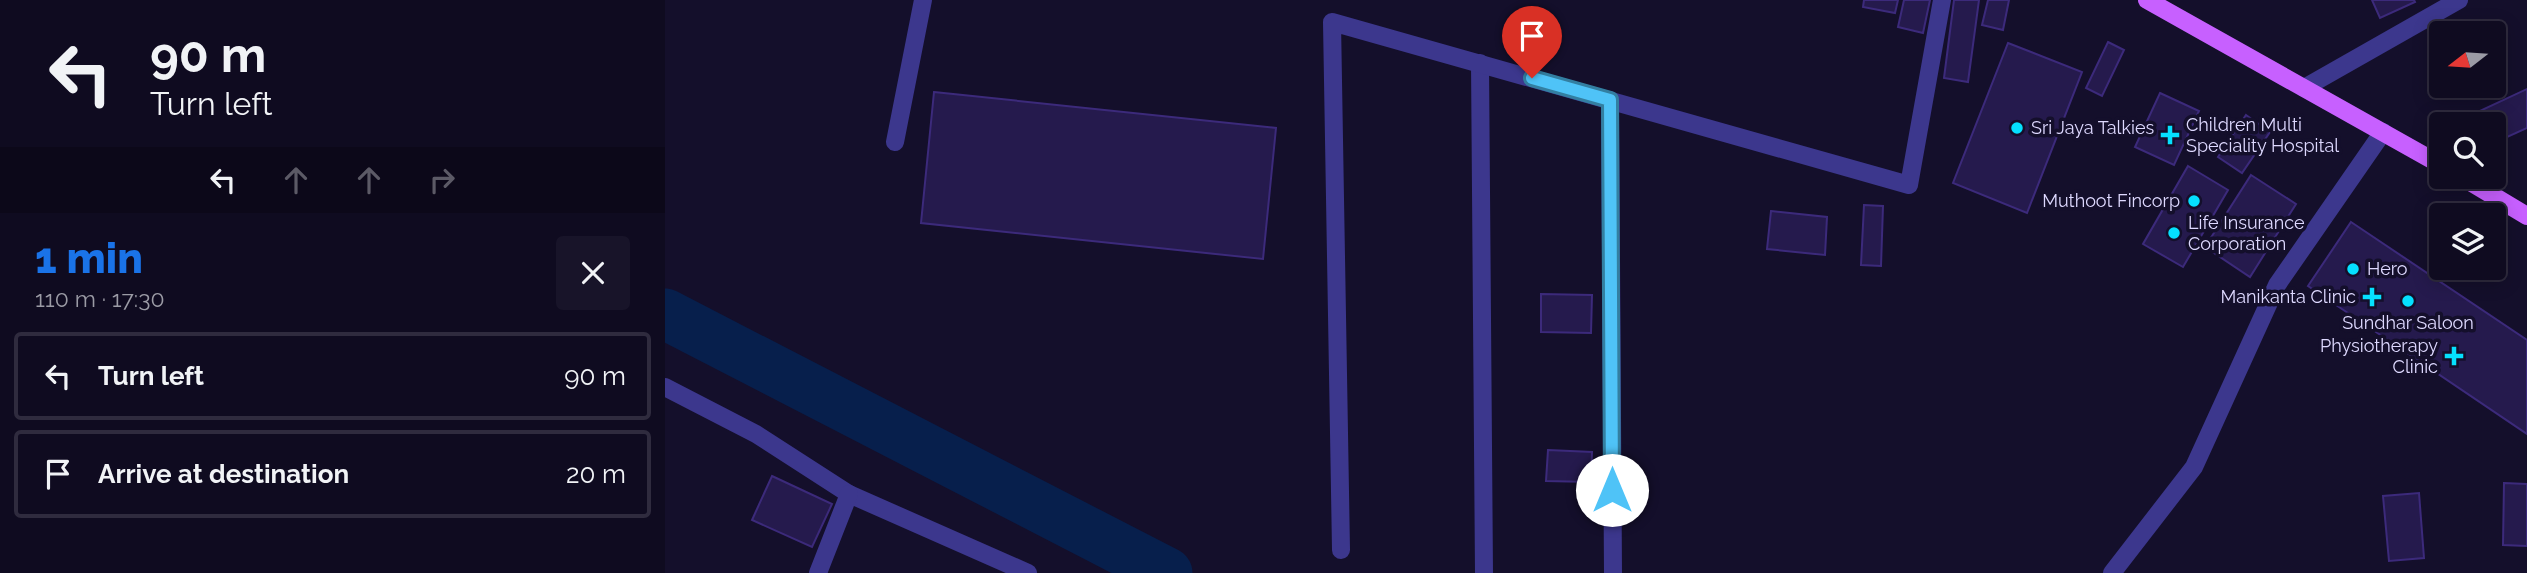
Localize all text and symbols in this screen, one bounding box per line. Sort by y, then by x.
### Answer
pin [1502,6,1562,78]
icon: arrive [1513,17,1551,55]
north arrow [2429,21,2506,98]
map controls [2429,21,2506,280]
text: 90 m [150,26,266,83]
icon: left [35,28,126,119]
text: Turn left [150,85,272,122]
button: search [2429,112,2506,189]
place label: Children Multi Speciality Hospital [2186,114,2339,156]
place label: Sri Jaya Talkies [2031,117,2155,138]
marker: Sri Jaya Talkies [2009,120,2025,136]
marker: Children Multi Speciality Hospital [2160,125,2180,145]
icon: left [204,161,242,199]
icon: ahead [277,161,315,199]
icon: ahead [350,161,388,199]
icon: right [423,161,461,199]
place label: Muthoot Fincorp [2042,190,2180,211]
marker: Muthoot Fincorp [2186,193,2202,209]
button: layers [2429,203,2506,280]
place label: Life Insurance Corporation [2188,212,2305,254]
marker: Life Insurance Corporation [2166,225,2182,241]
text: 1 min [35,234,143,283]
button: close [556,236,630,310]
place label: Hero [2367,258,2408,279]
marker: Hero [2345,261,2361,277]
text: 110 m · 17:30 [35,285,165,312]
place label: Manikanta Clinic [2220,286,2356,307]
marker: Manikanta Clinic [2362,287,2382,307]
marker: Sundhar Saloon [2400,293,2416,309]
place label: Sundhar Saloon [2342,312,2474,333]
place label: Physiotherapy Clinic [2320,335,2438,377]
marker: Physiotherapy Clinic [2444,346,2464,366]
icon: left [39,357,77,395]
text: Turn left [98,361,204,391]
text: 90 m [564,361,626,391]
position arrow [1575,453,1649,527]
icon: arrive [39,455,77,493]
text: Arrive at destination [98,459,349,489]
text: 20 m [566,459,626,489]

